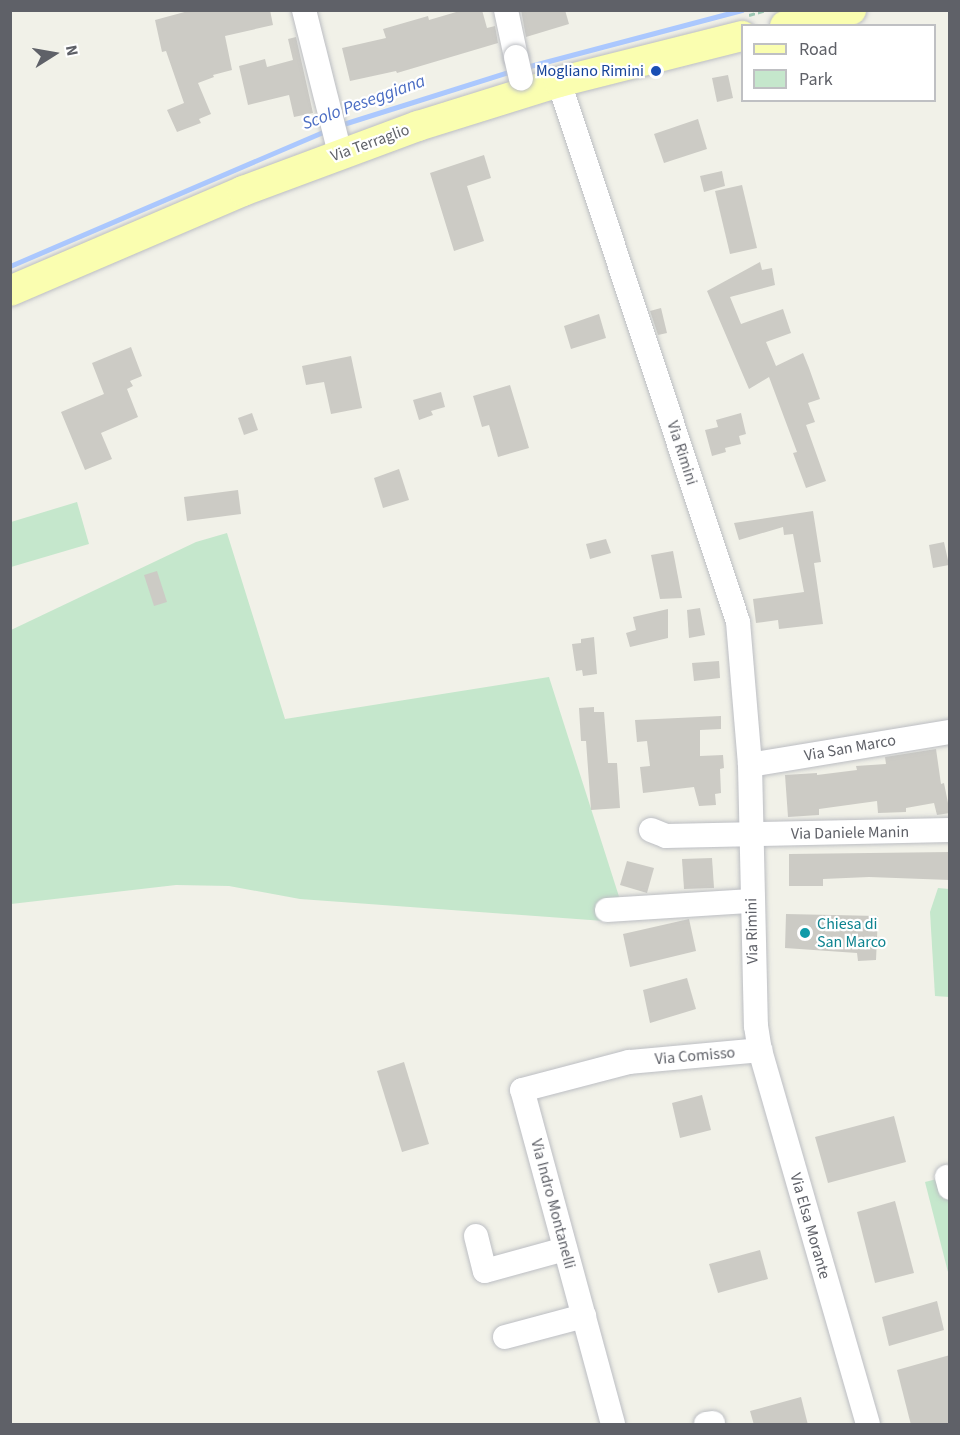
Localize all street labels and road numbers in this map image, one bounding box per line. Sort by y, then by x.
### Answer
street label: Via Terraglio [328,120,412,166]
street label: Via Rimini [663,418,701,488]
street label: Via San Marco [803,730,897,766]
street label: Via Daniele Manin [791,822,909,844]
street label: Via Rimini [742,898,762,964]
street label: Via Comisso [654,1043,736,1069]
street label: Via Indro Montanelli [526,1137,580,1271]
street label: Via Elsa Morante [786,1171,834,1281]

